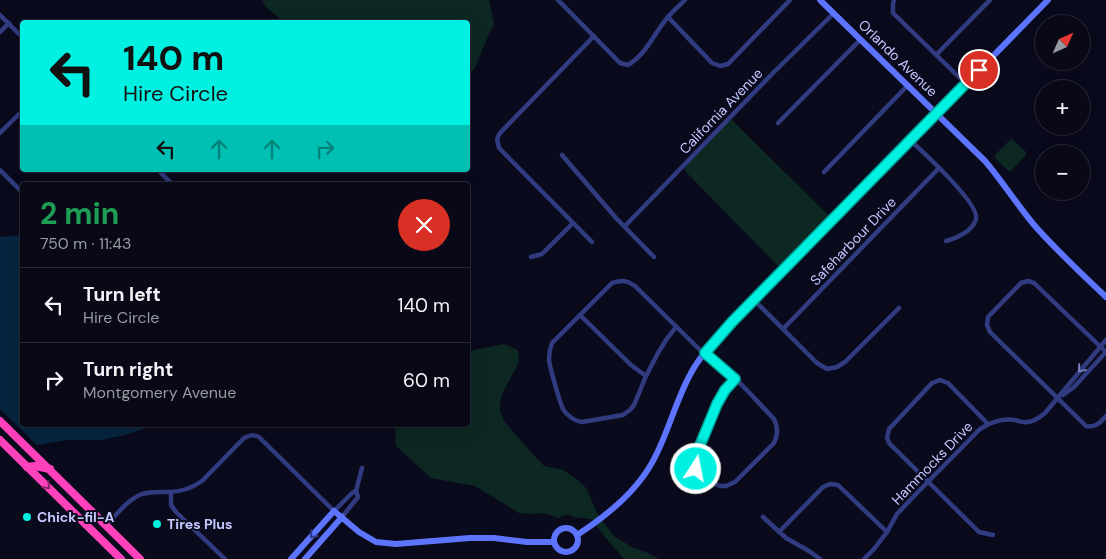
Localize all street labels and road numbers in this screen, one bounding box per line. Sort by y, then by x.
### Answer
street label: Orlando Avenue [855,16,941,100]
street label: California Avenue [675,64,767,158]
street label: Safeharbour Drive [806,193,900,289]
street label: Hammocks Drive [888,418,976,508]

